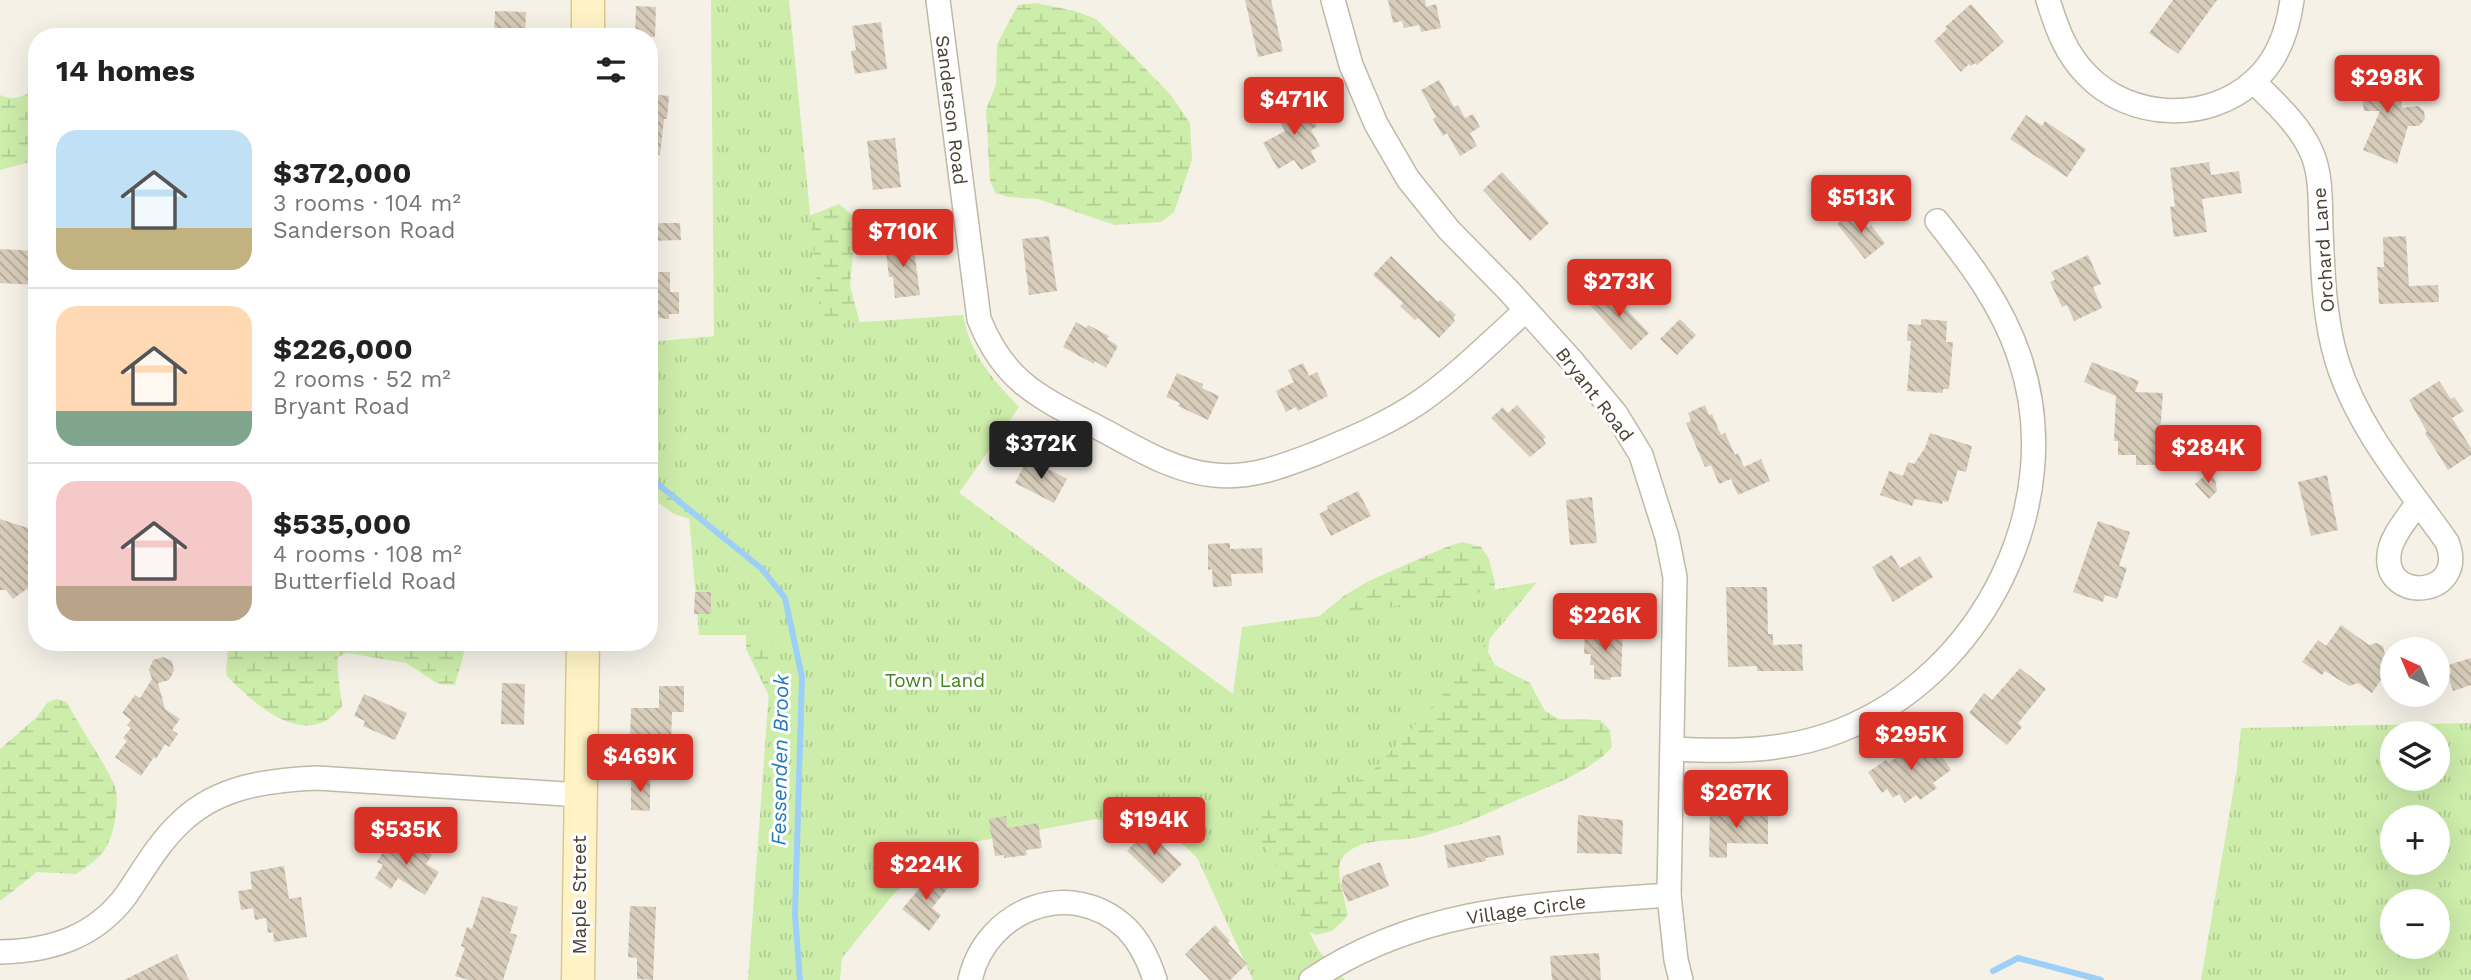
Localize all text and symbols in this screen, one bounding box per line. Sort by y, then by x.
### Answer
street label: Sanderson Road [931,34,972,186]
icon: filters [592,51,630,89]
text: 14 homes [56,53,195,88]
pin: $298K [2338,55,2436,115]
text: $298K [2351,64,2423,91]
pin: $471K [1245,78,1343,137]
text: $471K [1260,86,1328,113]
text: $372,000 [273,155,412,190]
icon: home [112,158,196,242]
pin: $513K [1812,176,1910,235]
text: $513K [1827,184,1895,211]
street label: Orchard Lane [2308,187,2339,313]
text: 3 rooms · 104 m² [273,190,461,217]
pin: $710K [854,210,952,269]
text: Sanderson Road [273,217,456,244]
text: $710K [868,218,938,245]
pin: $273K [1570,260,1668,319]
text: $273K [1583,268,1655,295]
text: $226,000 [273,331,413,366]
icon: home [112,334,196,418]
street label: Bryant Road [1551,343,1638,446]
text: 2 rooms · 52 m² [273,366,451,393]
text: Bryant Road [273,393,410,420]
pin: $372K [992,421,1090,481]
pin: $284K [2159,426,2257,485]
text: $372K [1005,430,1077,457]
text: $284K [2171,434,2245,461]
text: $535,000 [273,506,411,541]
icon: home [112,509,196,593]
text: 4 rooms · 108 m² [273,541,462,568]
text: Butterfield Road [273,568,457,595]
pin: $226K [1556,594,1654,653]
text: $226K [1569,602,1641,629]
north arrow [2380,637,2450,707]
map controls [2380,637,2450,959]
park label: Town Land [885,669,985,692]
water label: Fessenden Brook [766,674,794,846]
pin: $295K [1862,712,1960,772]
text: $295K [1875,721,1947,748]
button: layers [2380,721,2450,791]
pin: $469K [591,734,689,794]
text: $469K [603,743,677,770]
pin: $267K [1687,770,1785,830]
text: $267K [1700,779,1772,806]
pin: $194K [1105,798,1203,857]
button: + [2380,805,2450,875]
text: $194K [1119,806,1189,833]
pin: $535K [357,808,455,867]
text: $535K [370,816,442,843]
street label: Maple Street [568,835,591,955]
pin: $224K [877,842,975,902]
text: $224K [890,851,962,878]
button: − [2380,889,2450,959]
street label: Village Circle [1465,890,1587,929]

